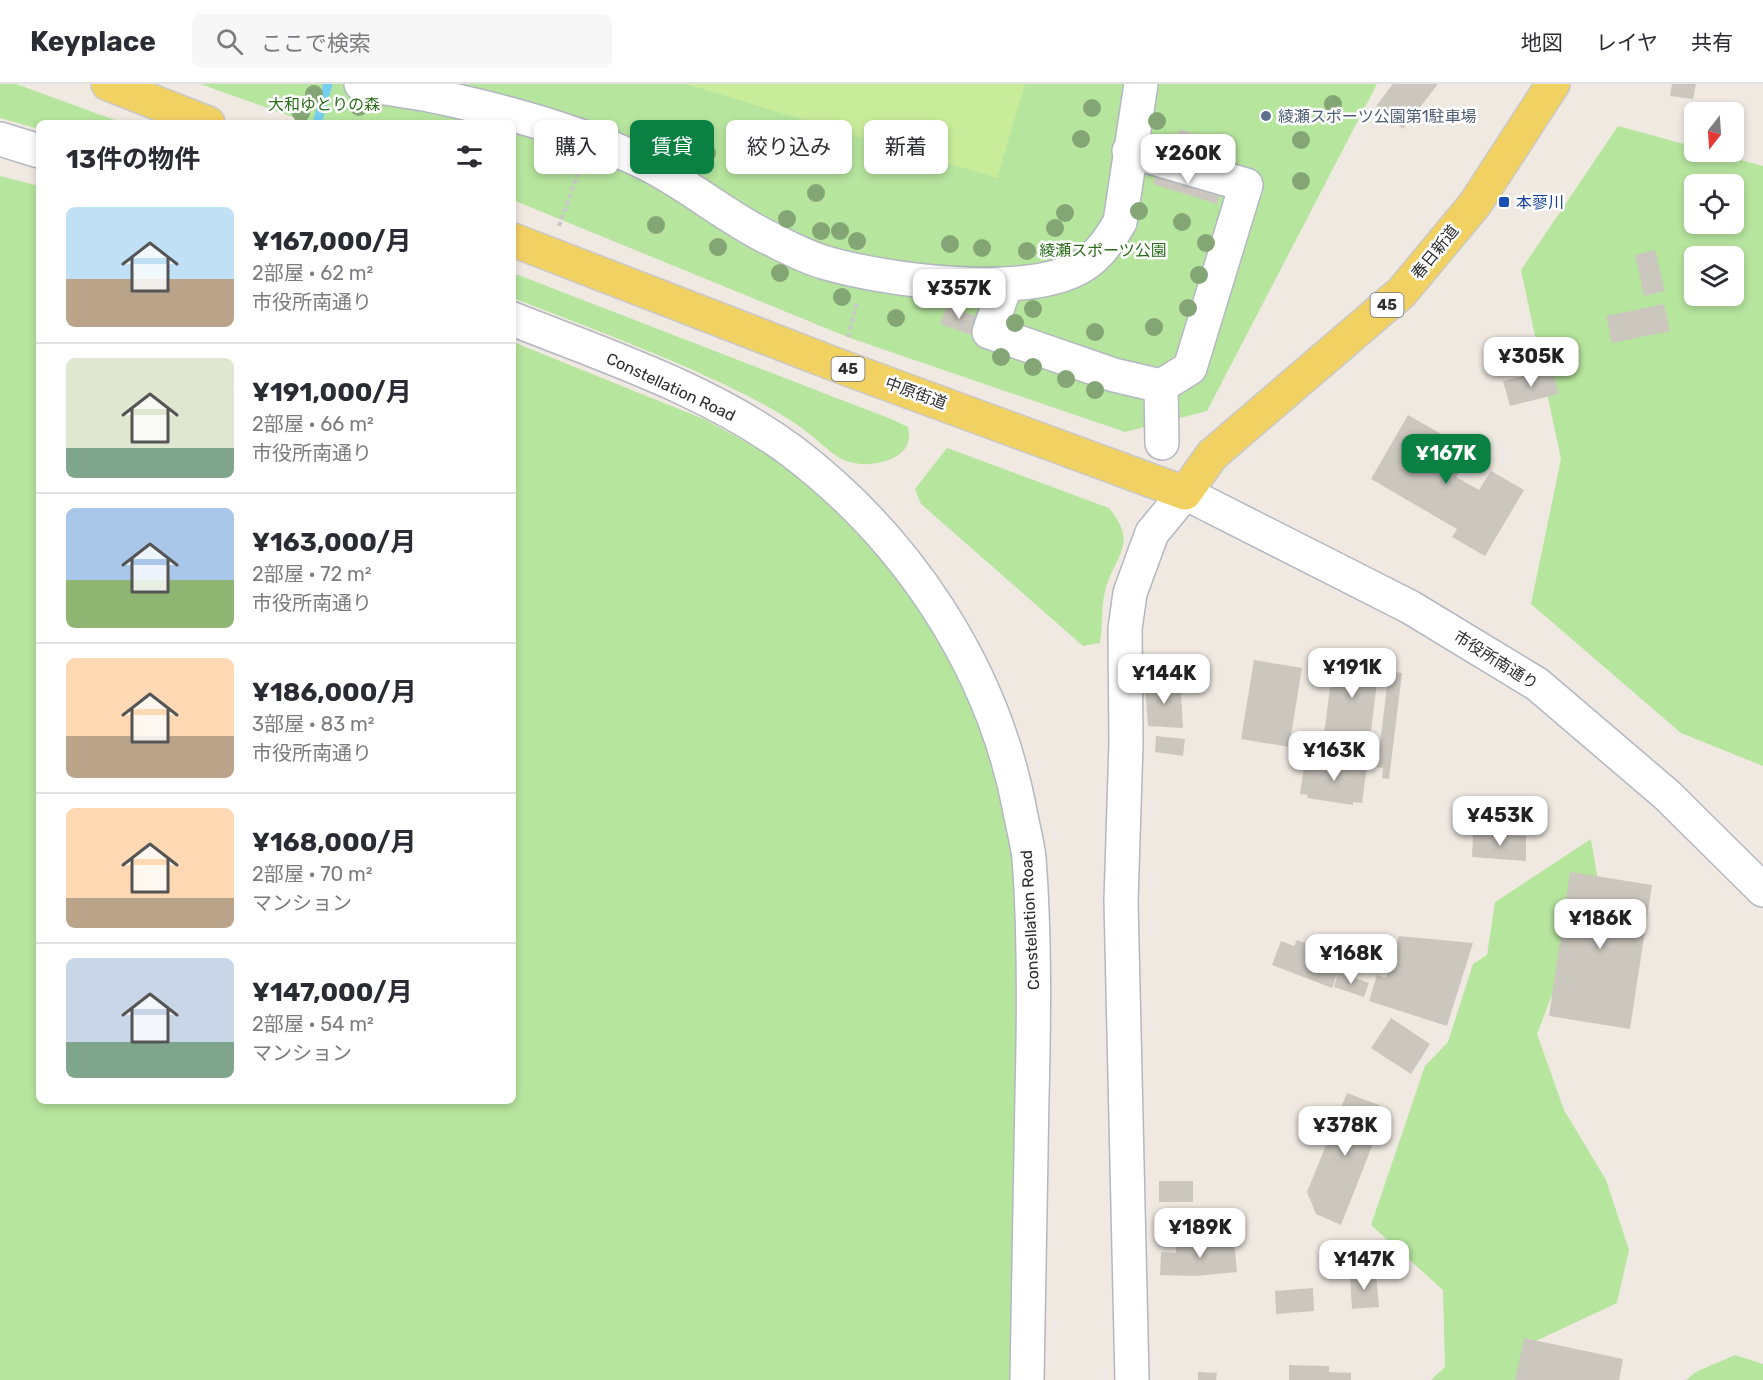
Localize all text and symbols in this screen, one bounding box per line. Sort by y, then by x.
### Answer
search box [192,14,612,68]
text: Keyplace [30,25,156,58]
icon: search [213,25,246,58]
text: ここで検索 [261,30,371,57]
text: 地図 [1521,30,1563,55]
text: レイヤ [1596,30,1658,55]
text: 共有 [1691,30,1733,55]
park label: 大和ゆとりの森 [268,95,380,114]
north arrow [1684,102,1744,162]
map controls [1684,102,1744,306]
place label: 綾瀬スポーツ公園第1駐車場 [1278,107,1477,126]
marker: 綾瀬スポーツ公園第1駐車場 [1259,109,1273,123]
chip: 購入 [534,120,618,174]
chip: 賃貸 [630,120,714,174]
chip: 絞り込み [726,120,852,174]
chip: 新着 [864,120,948,174]
pin: ¥260K [1146,134,1230,185]
icon: filters [453,140,486,173]
text: ¥260K [1155,141,1221,165]
text: 13件の物件 [66,144,200,175]
button: locate [1684,174,1744,234]
place label: 本蓼川 [1516,193,1564,212]
marker: 本蓼川 [1497,195,1511,209]
street label: 春日新道 [1407,221,1463,283]
text: ¥167,000/月 [252,226,412,257]
icon: home [114,231,186,303]
park label: 綾瀬スポーツ公園 [1039,241,1167,260]
button: layers [1684,246,1744,306]
text: 2部屋 · 62 m² [252,261,373,285]
pin: ¥357K [917,269,1001,320]
text: ¥357K [927,276,991,300]
text: 市役所南通り [252,290,372,314]
road number: 45 [1370,293,1404,317]
pin: ¥305K [1489,337,1573,388]
text: ¥305K [1498,344,1564,368]
street label: Constellation Road [603,349,739,425]
road number: 45 [832,357,864,381]
street label: 中原街道 [883,373,949,413]
text: ¥191,000/月 [252,377,412,408]
icon: home [114,382,186,454]
text: 2部屋 · 66 m² [252,412,374,436]
pin: ¥167K [1404,434,1488,485]
text: 市役所南通り [252,441,372,465]
text: ¥167K [1416,441,1476,465]
text: ¥163,000/月 [252,527,416,558]
icon: home [114,532,186,604]
text: 2部屋 · 72 m² [252,562,372,586]
text: 市役所南通り [252,591,372,615]
street label: 市役所南通り [1450,627,1542,693]
pin: ¥191K [1310,648,1394,699]
pin: ¥144K [1122,654,1206,705]
text: ¥191K [1322,655,1382,679]
text: ¥144K [1132,661,1196,685]
text: ¥186,000/月 [252,677,417,708]
icon: home [114,682,186,754]
text: 3部屋 · 83 m² [252,712,375,736]
pin: ¥163K [1292,731,1376,782]
text: ¥163K [1302,738,1366,762]
text: 市役所南通り [252,741,372,765]
pin: ¥453K [1458,796,1542,847]
text: ¥453K [1467,803,1533,827]
text: ¥168,000/月 [252,827,417,858]
icon: home [114,832,186,904]
street label: Constellation Road [1017,849,1043,991]
text: 2部屋 · 70 m² [252,862,373,886]
text: マンション [252,891,352,915]
pin: ¥186K [1558,899,1642,950]
text: ¥186K [1568,906,1632,930]
pin: ¥168K [1309,934,1393,985]
text: ¥168K [1319,941,1383,965]
text: ¥147,000/月 [252,977,413,1008]
icon: home [114,982,186,1054]
text: 2部屋 · 54 m² [252,1012,374,1036]
text: マンション [252,1041,352,1065]
pin: ¥378K [1303,1106,1387,1157]
text: ¥378K [1312,1113,1378,1137]
pin: ¥189K [1158,1208,1242,1259]
text: ¥189K [1168,1215,1232,1239]
pin: ¥147K [1322,1240,1406,1291]
text: ¥147K [1333,1247,1395,1271]

